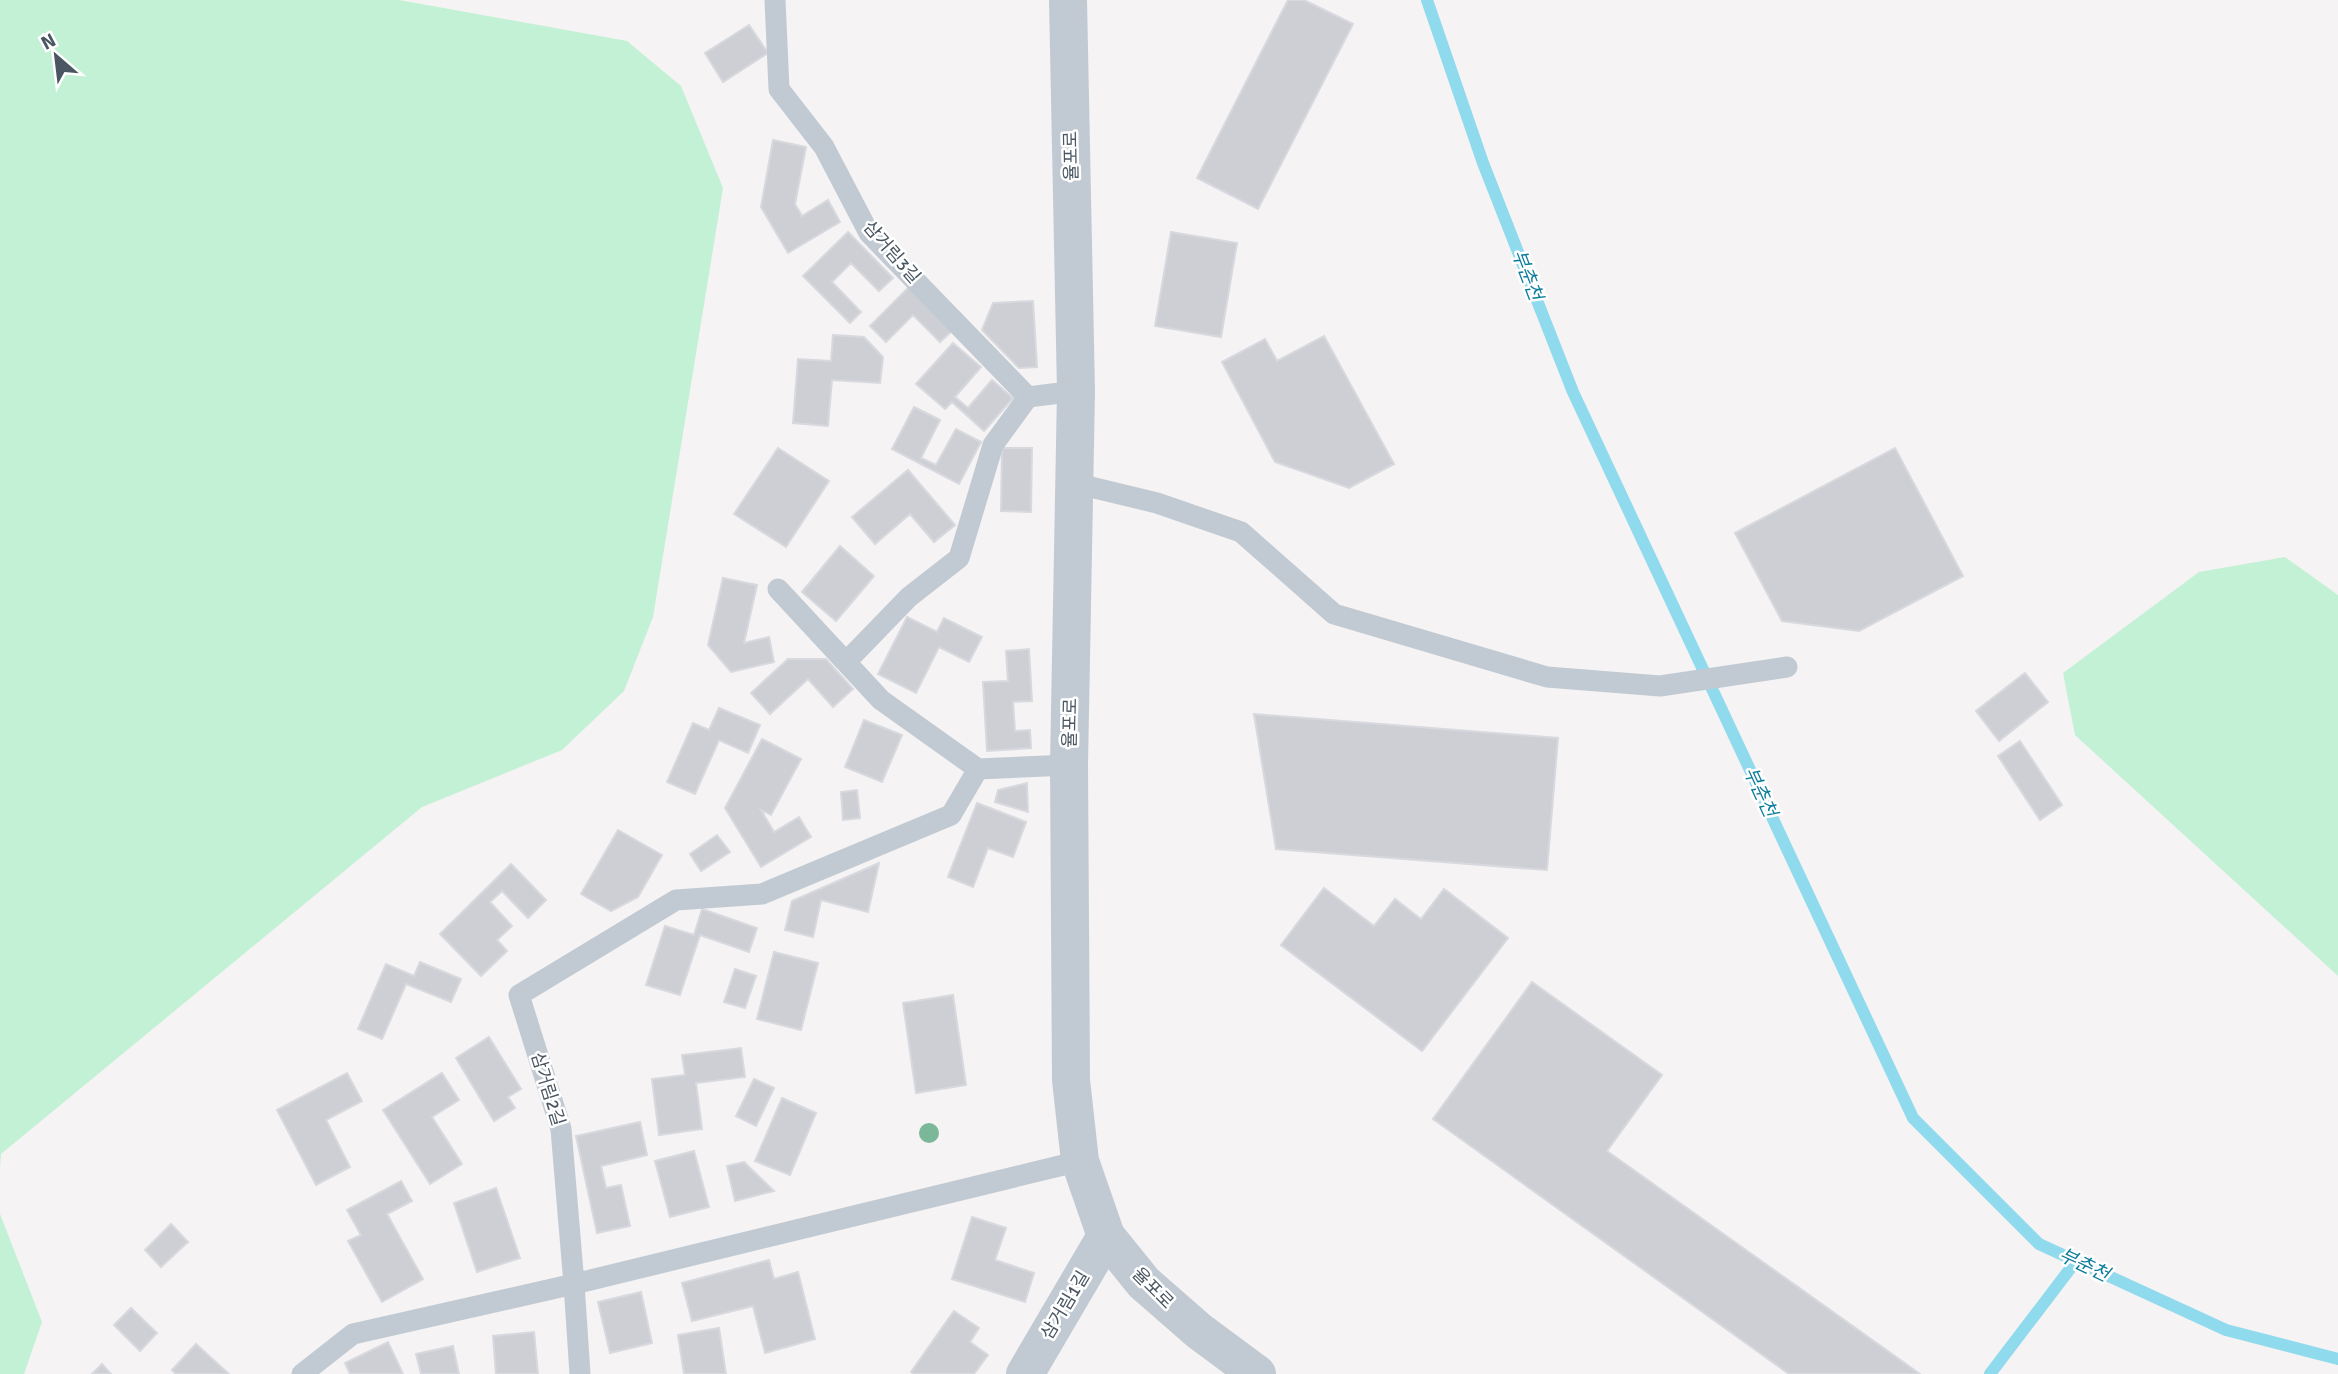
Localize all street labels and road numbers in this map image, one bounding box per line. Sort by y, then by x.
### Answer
street label: 율포로 [1060,131,1082,181]
street label: 삼거림3길 [859,216,925,288]
street label: 율포로 [1059,698,1081,748]
street label: 삼거림2길 [526,1049,570,1129]
street label: 율포로 [1128,1263,1178,1313]
street label: 삼거림1길 [1036,1267,1094,1343]

